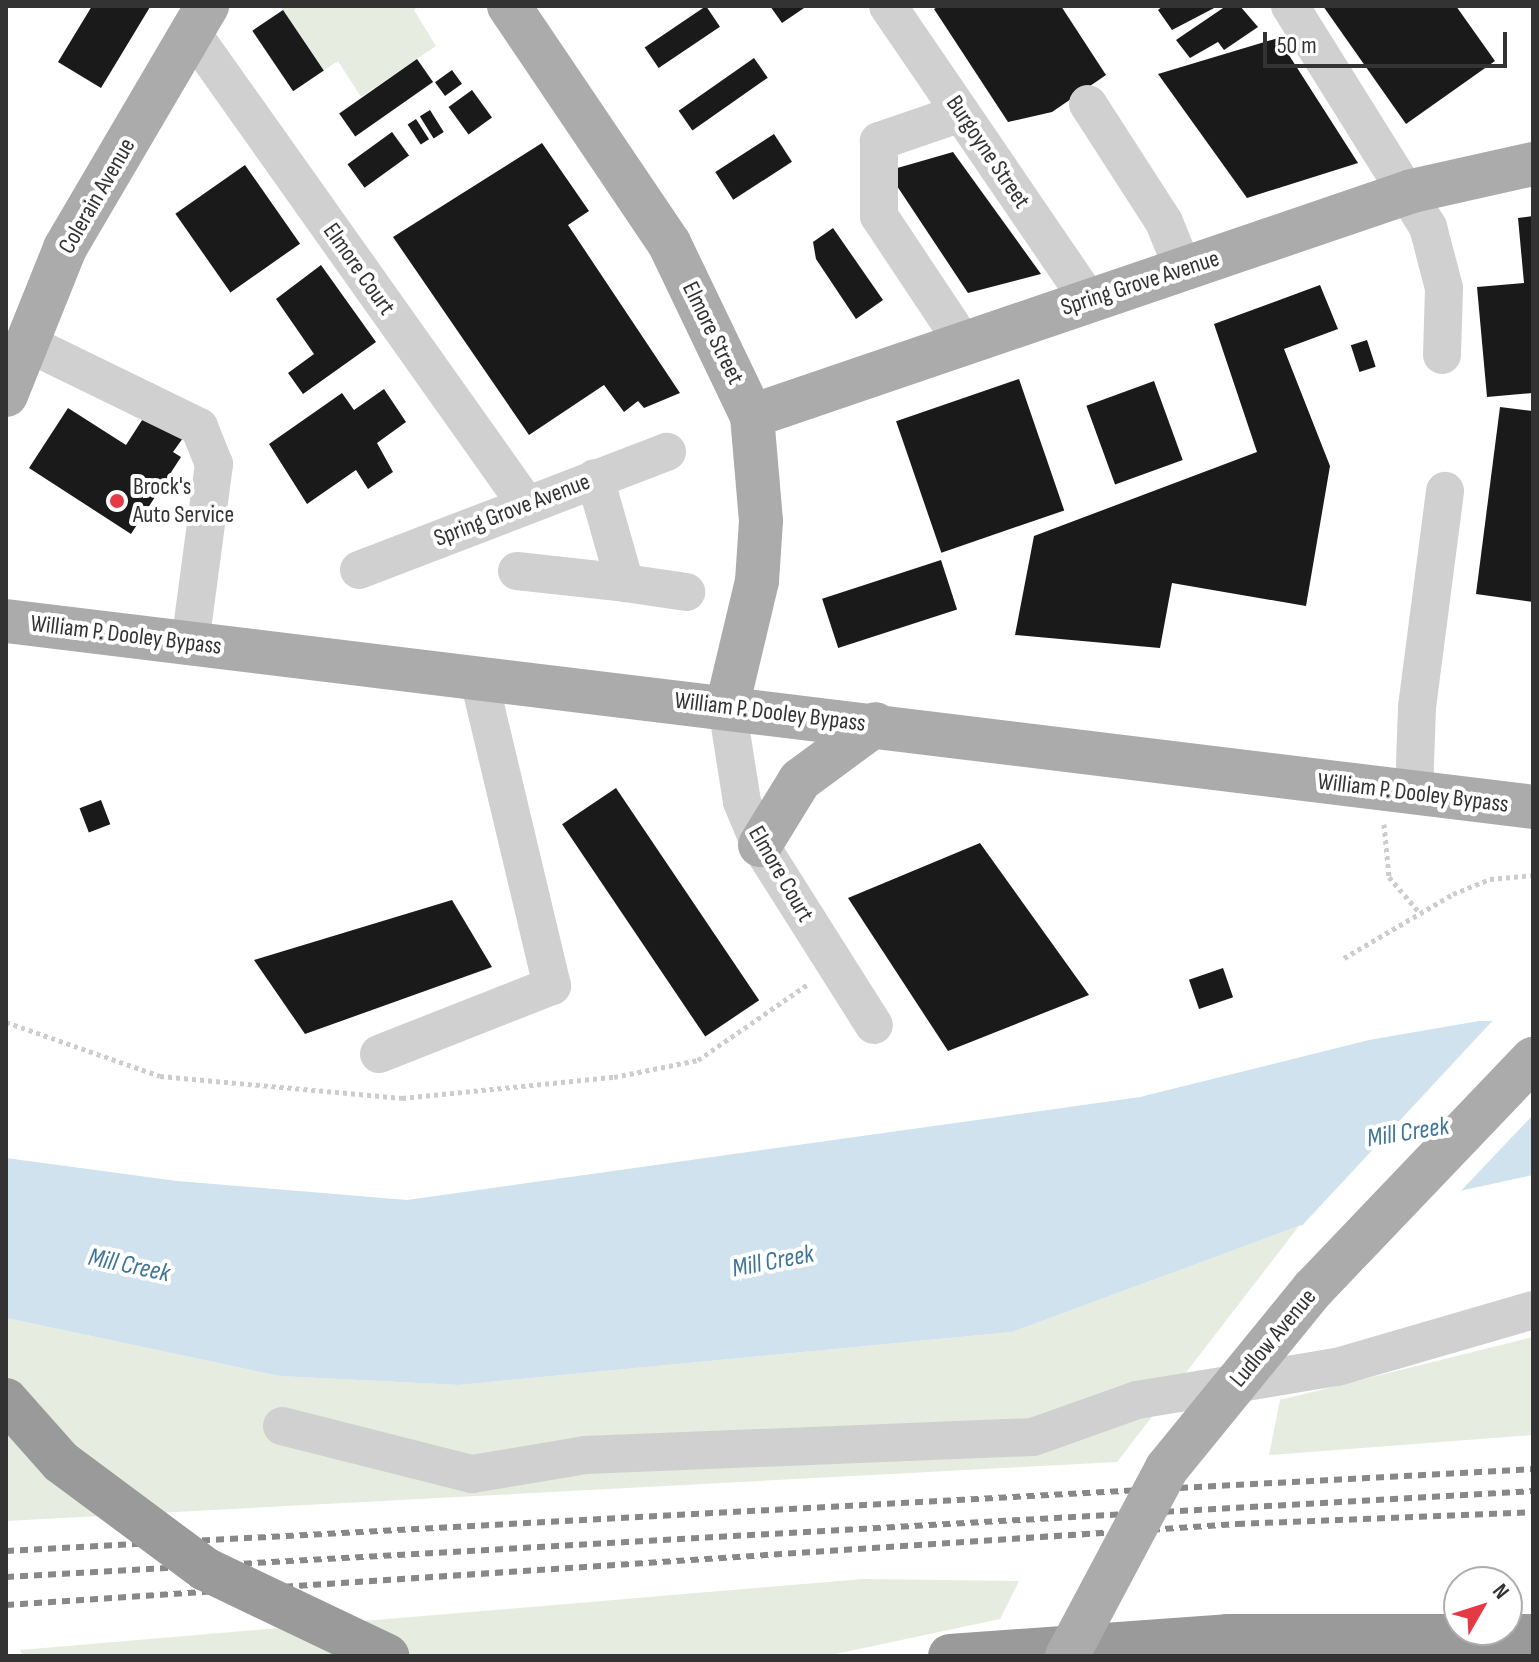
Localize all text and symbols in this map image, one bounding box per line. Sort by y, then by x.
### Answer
scale bar [1267,16,1511,66]
text: 50 m [1277,31,1317,60]
street label: Burgoyne Street [940,90,1036,214]
street label: Colerain Avenue [52,133,142,259]
street label: Elmore Court [317,217,401,321]
street label: Spring Grove Avenue [1057,244,1223,322]
street label: Elmore Street [676,277,750,389]
street label: Spring Grove Avenue [430,467,594,553]
place label: Brock's Auto Service [133,473,234,529]
marker: Brock's Auto Service [108,492,126,510]
street label: William P. Dooley Bypass [29,609,223,661]
street label: William P. Dooley Bypass [673,686,867,738]
street label: William P. Dooley Bypass [1316,767,1510,819]
street label: Elmore Court [742,821,820,927]
water label: Mill Creek [1365,1111,1451,1155]
water label: Mill Creek [729,1239,817,1285]
water label: Mill Creek [85,1242,173,1290]
street label: Ludlow Avenue [1224,1283,1322,1393]
north arrow [1443,1566,1523,1646]
text: N [1486,1579,1515,1605]

